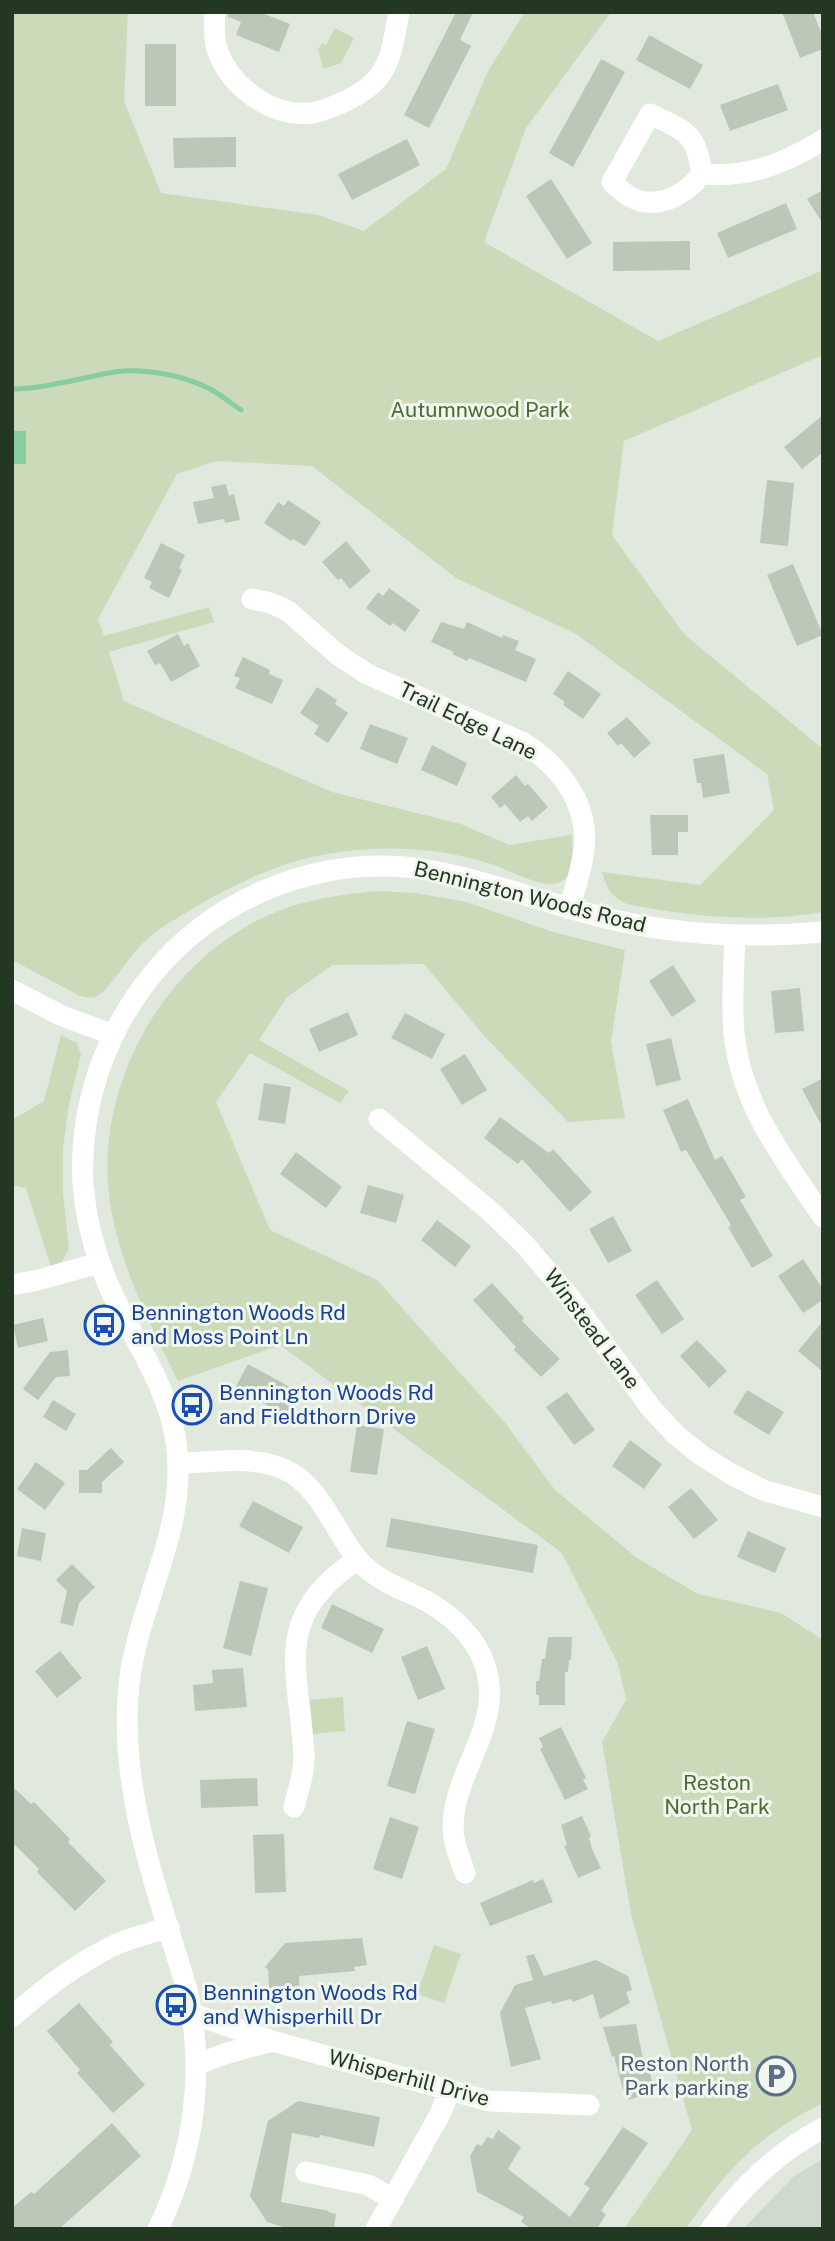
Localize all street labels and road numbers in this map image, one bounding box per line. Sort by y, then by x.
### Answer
street label: Trail Edge Lane [395,676,541,765]
street label: Bennington Woods Road [412,856,649,937]
street label: Winstead Lane [539,1264,646,1394]
street label: Whisperhill Drive [326,2044,492,2111]

